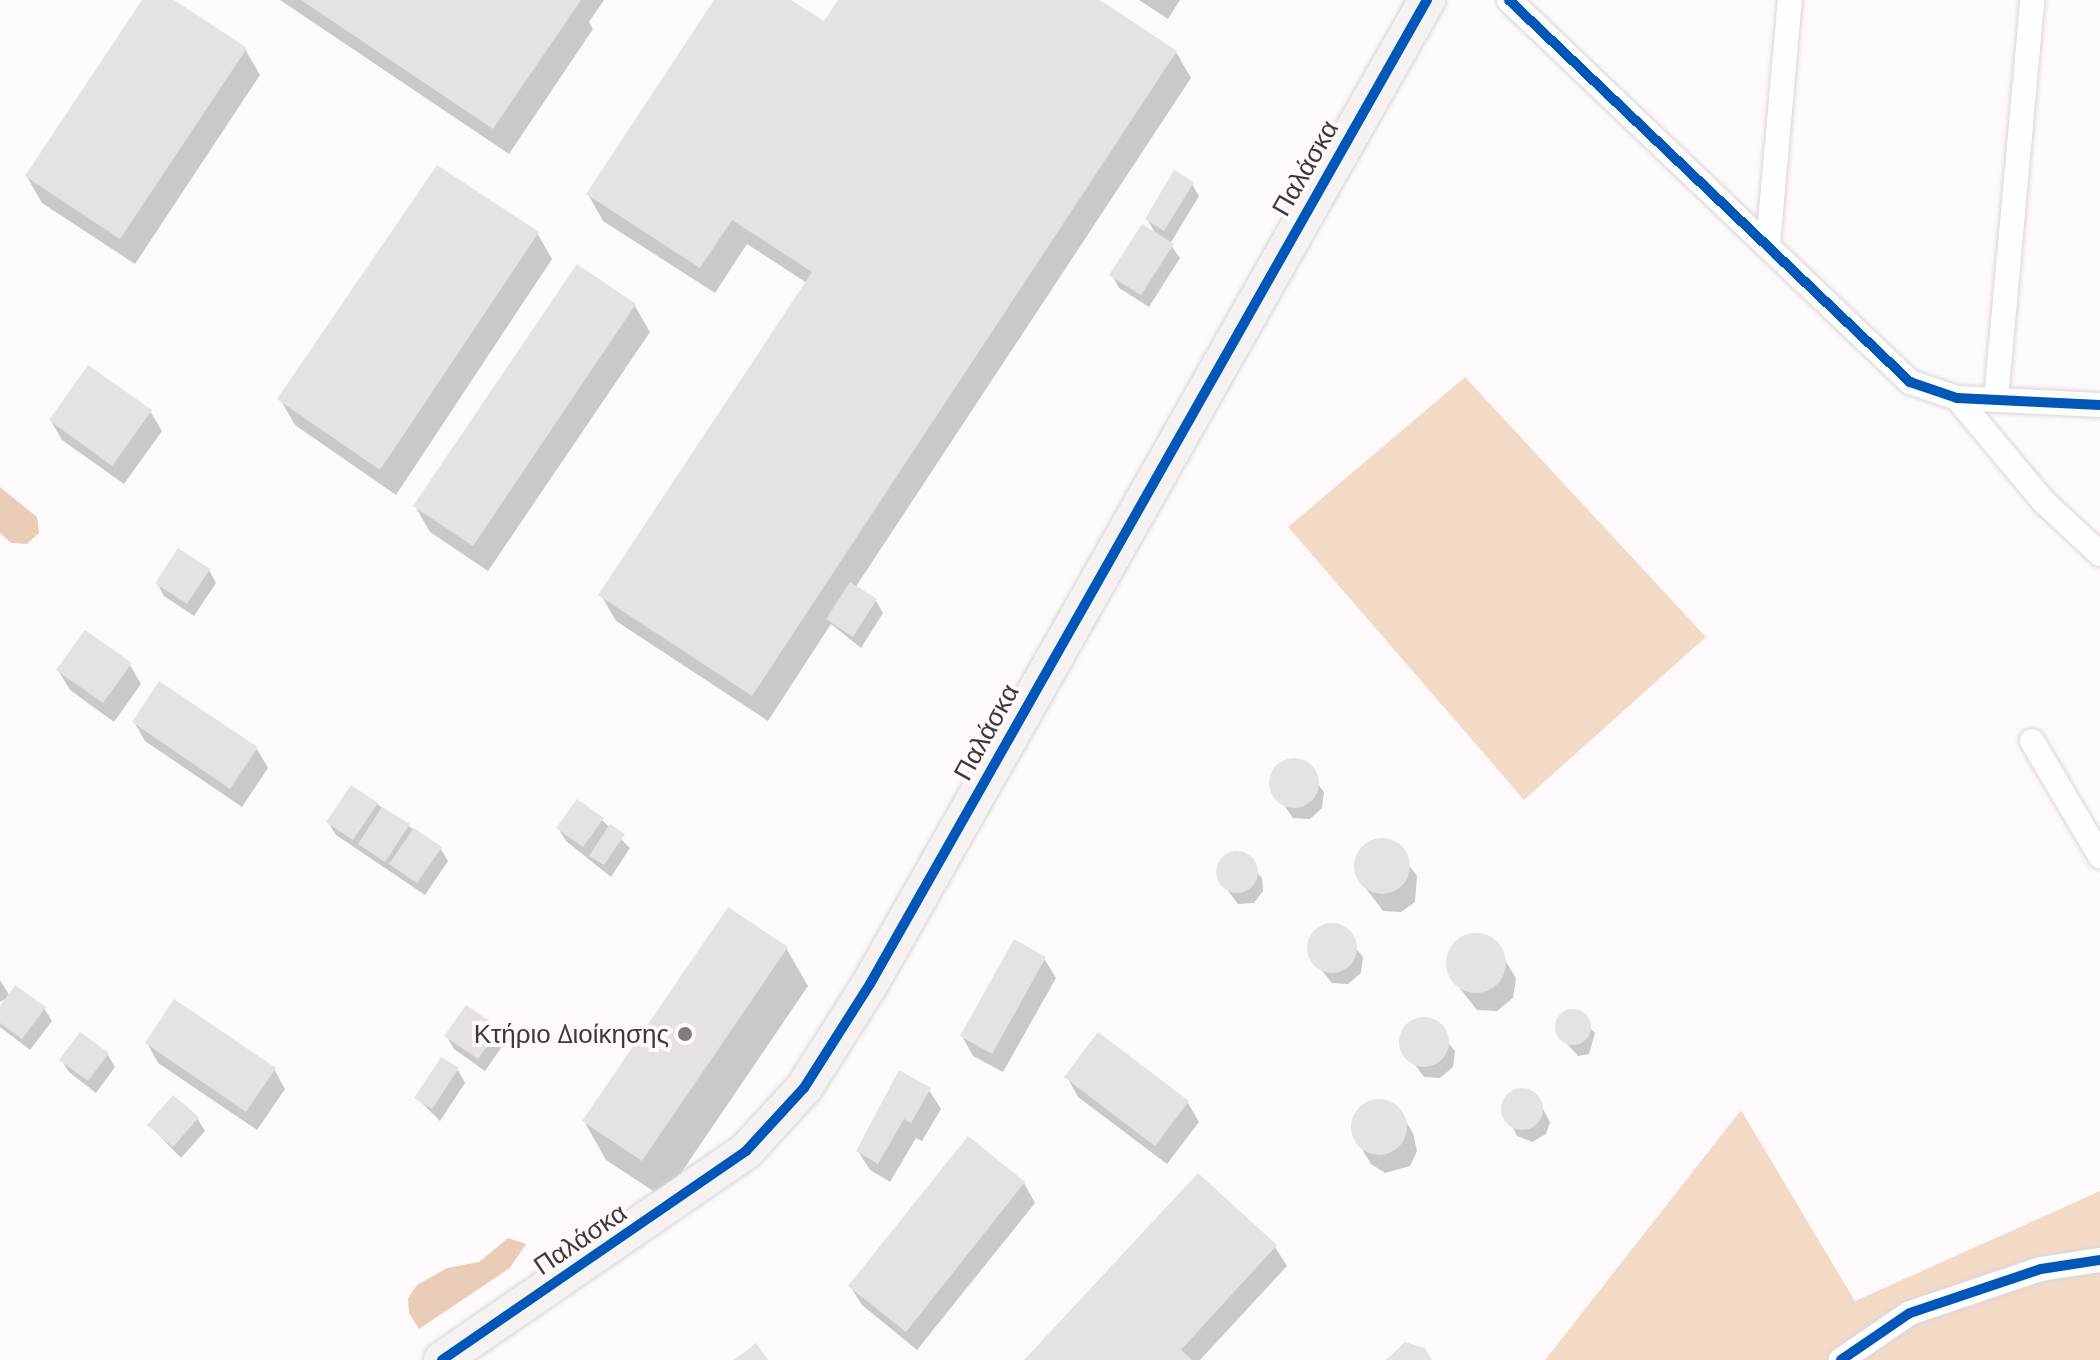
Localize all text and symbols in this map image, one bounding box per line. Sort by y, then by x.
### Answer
street label: Παλάσκα [1265,115,1345,221]
street label: Παλάσκα [947,678,1025,786]
place label: Κτήριο Διοίκησης [474,1018,669,1050]
marker: Κτήριο Διοίκησης [676,1025,694,1043]
street label: Παλάσκα [528,1197,632,1281]

